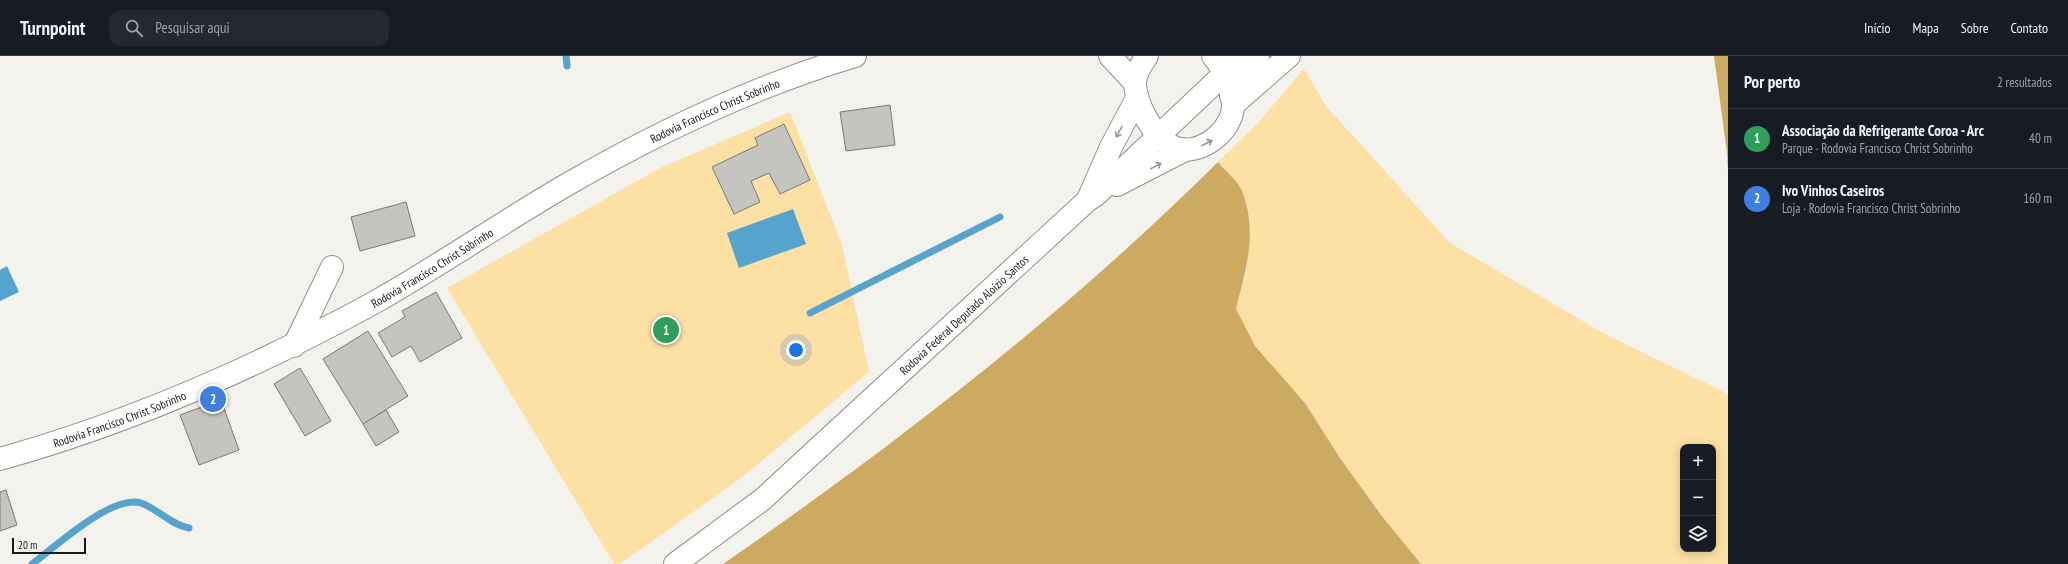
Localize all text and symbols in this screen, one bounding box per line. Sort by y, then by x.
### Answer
search box [109,10,389,46]
text: Turnpoint [20,16,85,40]
icon: search [123,17,145,39]
text: Pesquisar aqui [155,18,230,37]
text: Início [1864,19,1891,37]
text: Mapa [1913,19,1939,37]
text: Sobre [1961,19,1989,37]
text: Contato [2011,19,2048,37]
text: Por perto [1744,71,1800,93]
text: 2 resultados [1997,74,2052,91]
street label: Rodovia Francisco Christ Sobrinho [647,75,782,146]
text: Associação da Refrigerante Coroa - Arc [1782,121,1984,140]
one-way arrow [1114,126,1122,138]
text: 1 [1754,130,1760,147]
text: 40 m [2029,130,2052,147]
one-way arrow [1200,139,1212,146]
text: Parque · Rodovia Francisco Christ Sobrinho [1782,140,1973,157]
one-way arrow [1149,161,1161,169]
text: Ivo Vinhos Caseiros [1782,181,1884,200]
text: 2 [1754,190,1760,207]
text: 160 m [2023,190,2052,207]
text: Loja · Rodovia Francisco Christ Sobrinho [1782,200,1961,217]
street label: Rodovia Francisco Christ Sobrinho [368,224,496,310]
street label: Rodovia Federal Deputado Aloízio Santos [896,251,1031,378]
pin: 1 [653,315,679,345]
your location [786,340,806,360]
pin: 2 [200,384,226,414]
street label: Rodovia Francisco Christ Sobrinho [51,387,188,450]
map controls [1680,444,1716,552]
button: + [1680,444,1716,480]
button: − [1680,480,1716,516]
button: layers [1680,516,1716,552]
scale bar [12,536,86,555]
text: 20 m [18,538,37,552]

